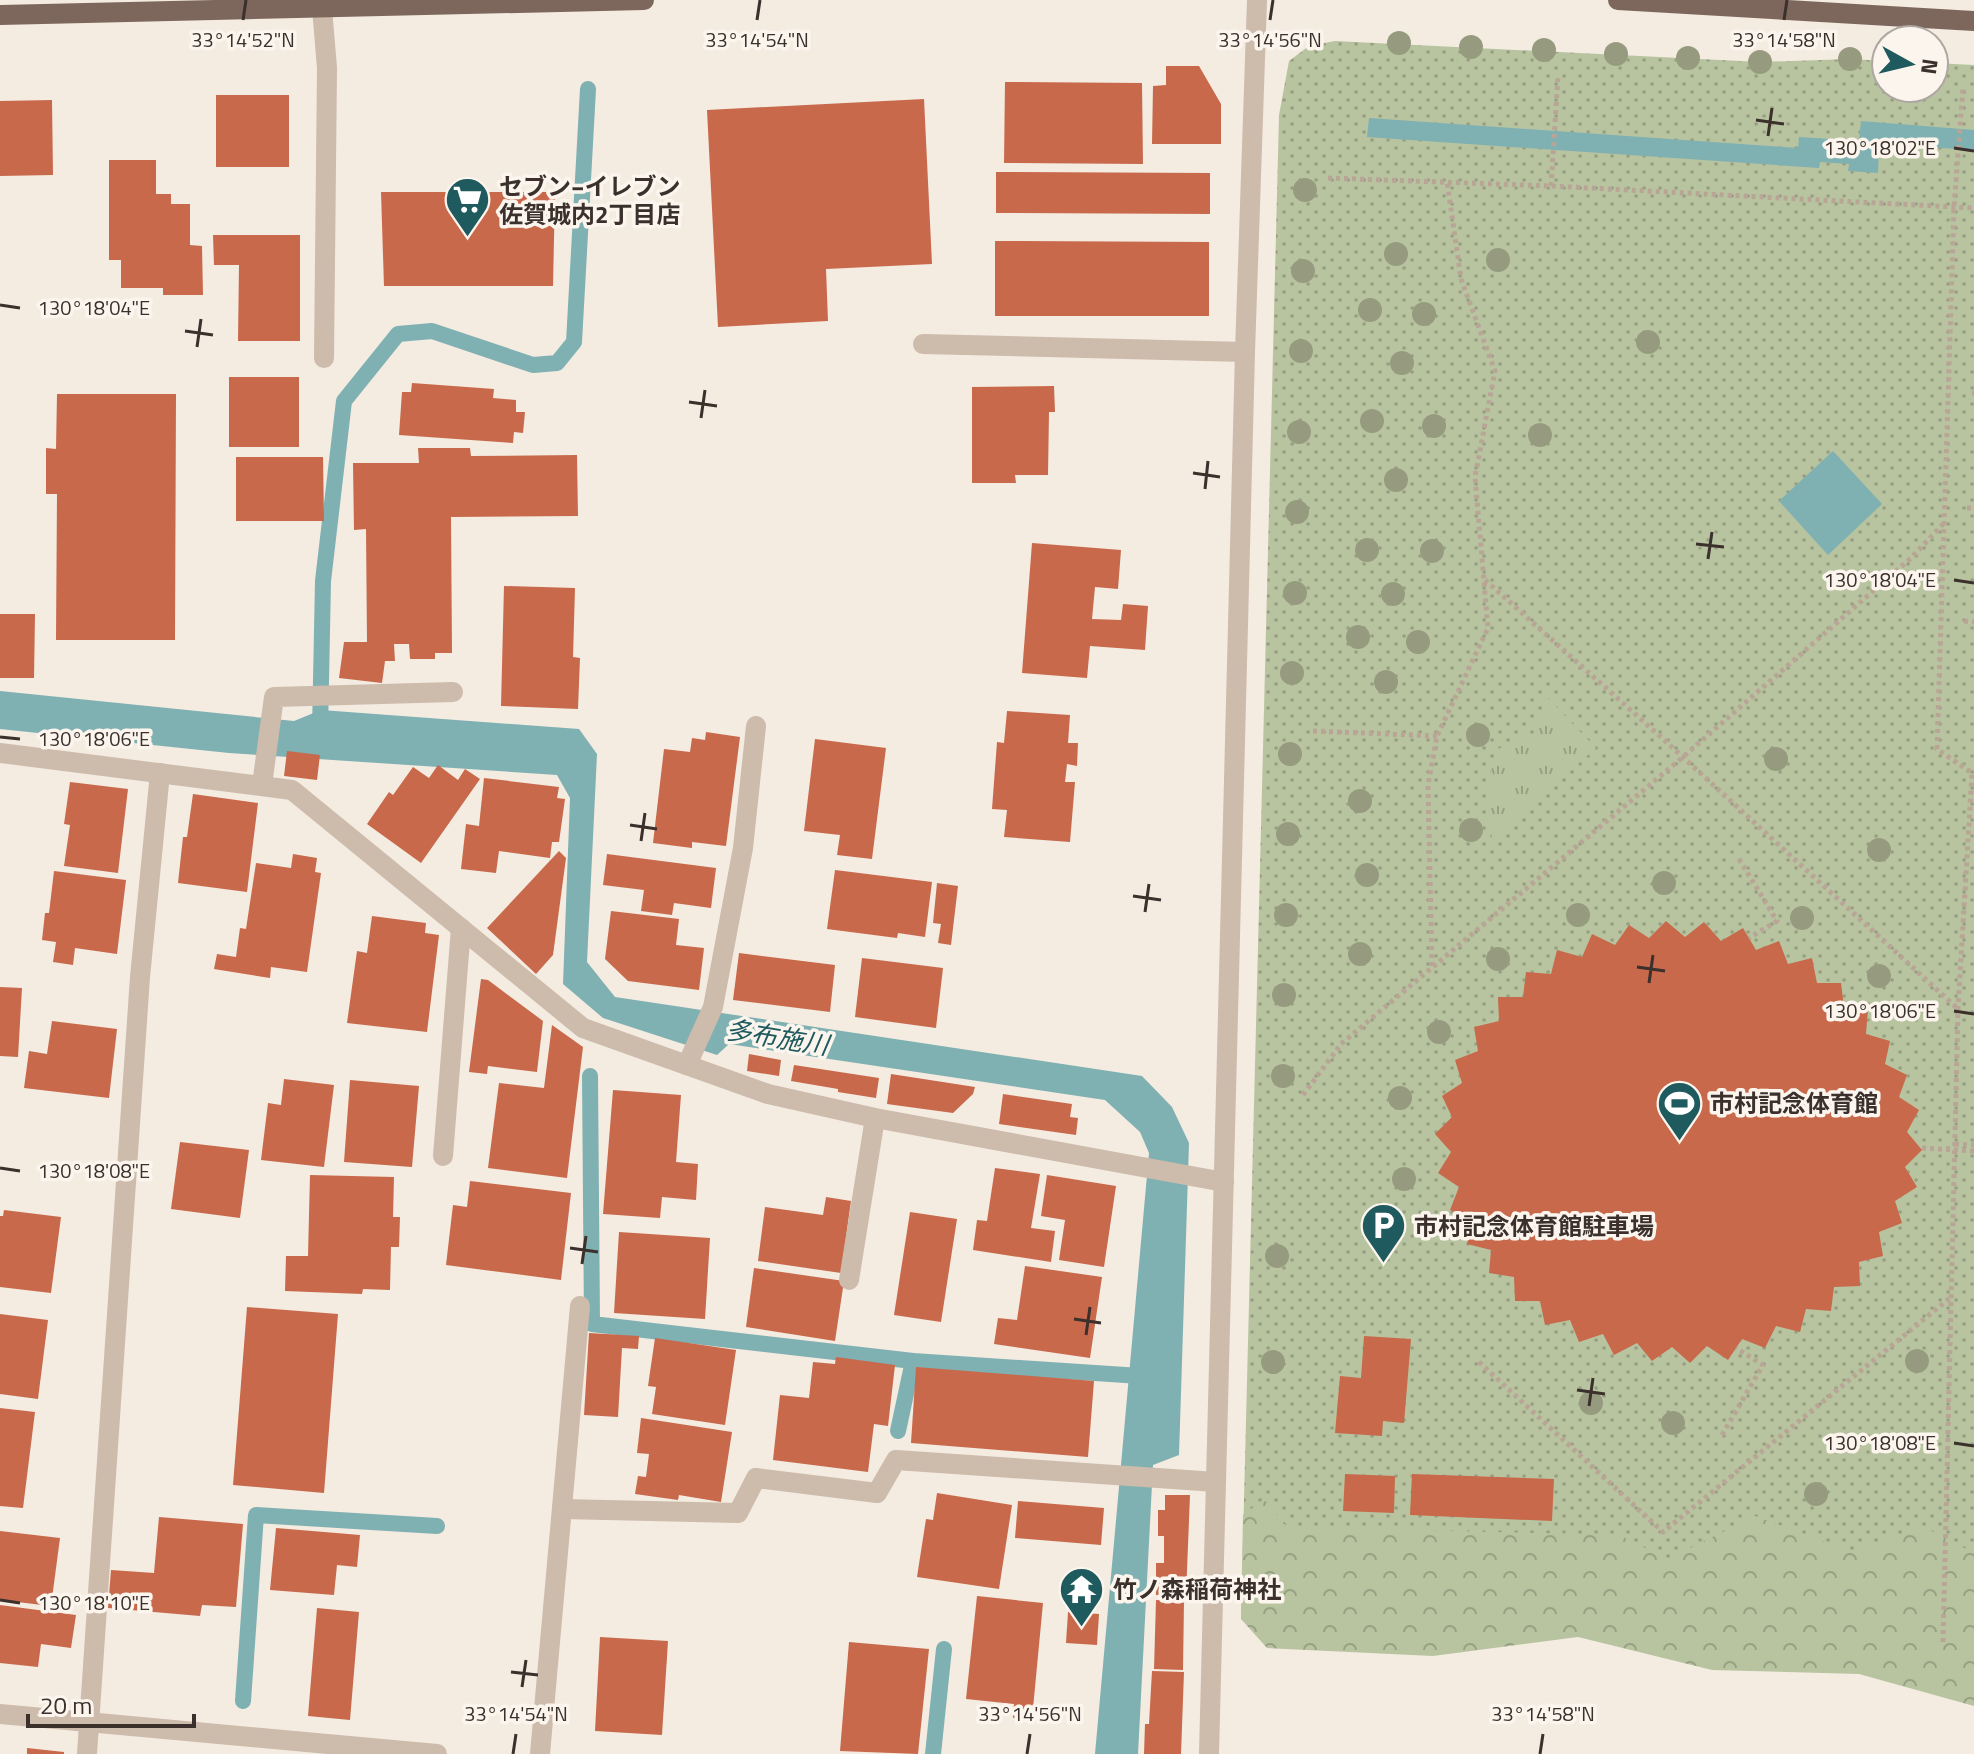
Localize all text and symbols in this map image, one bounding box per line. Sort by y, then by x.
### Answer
text: 33°14'52"N [191,24,295,55]
text: 33°14'54"N [705,24,809,55]
text: 33°14'56"N [1218,24,1322,55]
text: 33°14'58"N [1732,24,1836,55]
north arrow [1870,24,1950,104]
text: N [1912,57,1948,77]
text: 130°18'02"E [1824,132,1936,163]
place label: セブン−イレブン 佐賀城内2丁目店 [499,168,680,232]
supermarket icon: セブン−イレブン 佐賀城内2丁目店 [444,176,492,239]
text: 130°18'04"E [38,292,150,323]
text: 130°18'04"E [1824,564,1936,595]
text: 130°18'06"E [38,723,150,754]
text: 130°18'06"E [1824,995,1936,1026]
water label: 多布施川 [723,1010,834,1065]
sports icon: 市村記念体育館 [1655,1079,1703,1142]
place label: 市村記念体育館 [1710,1085,1878,1121]
text: 130°18'08"E [38,1155,150,1186]
parking icon: 市村記念体育館駐車場 [1359,1202,1407,1265]
place label: 市村記念体育館駐車場 [1414,1208,1654,1244]
text: 130°18'08"E [1824,1427,1936,1458]
temple icon: 竹ノ森稲荷神社 [1058,1565,1106,1628]
place label: 竹ノ森稲荷神社 [1113,1571,1281,1607]
text: 130°18'10"E [38,1587,150,1618]
scale bar [28,1678,194,1728]
text: 20 m [40,1687,92,1723]
text: 33°14'54"N [464,1698,568,1729]
text: 33°14'56"N [978,1698,1082,1729]
text: 33°14'58"N [1491,1698,1595,1729]

